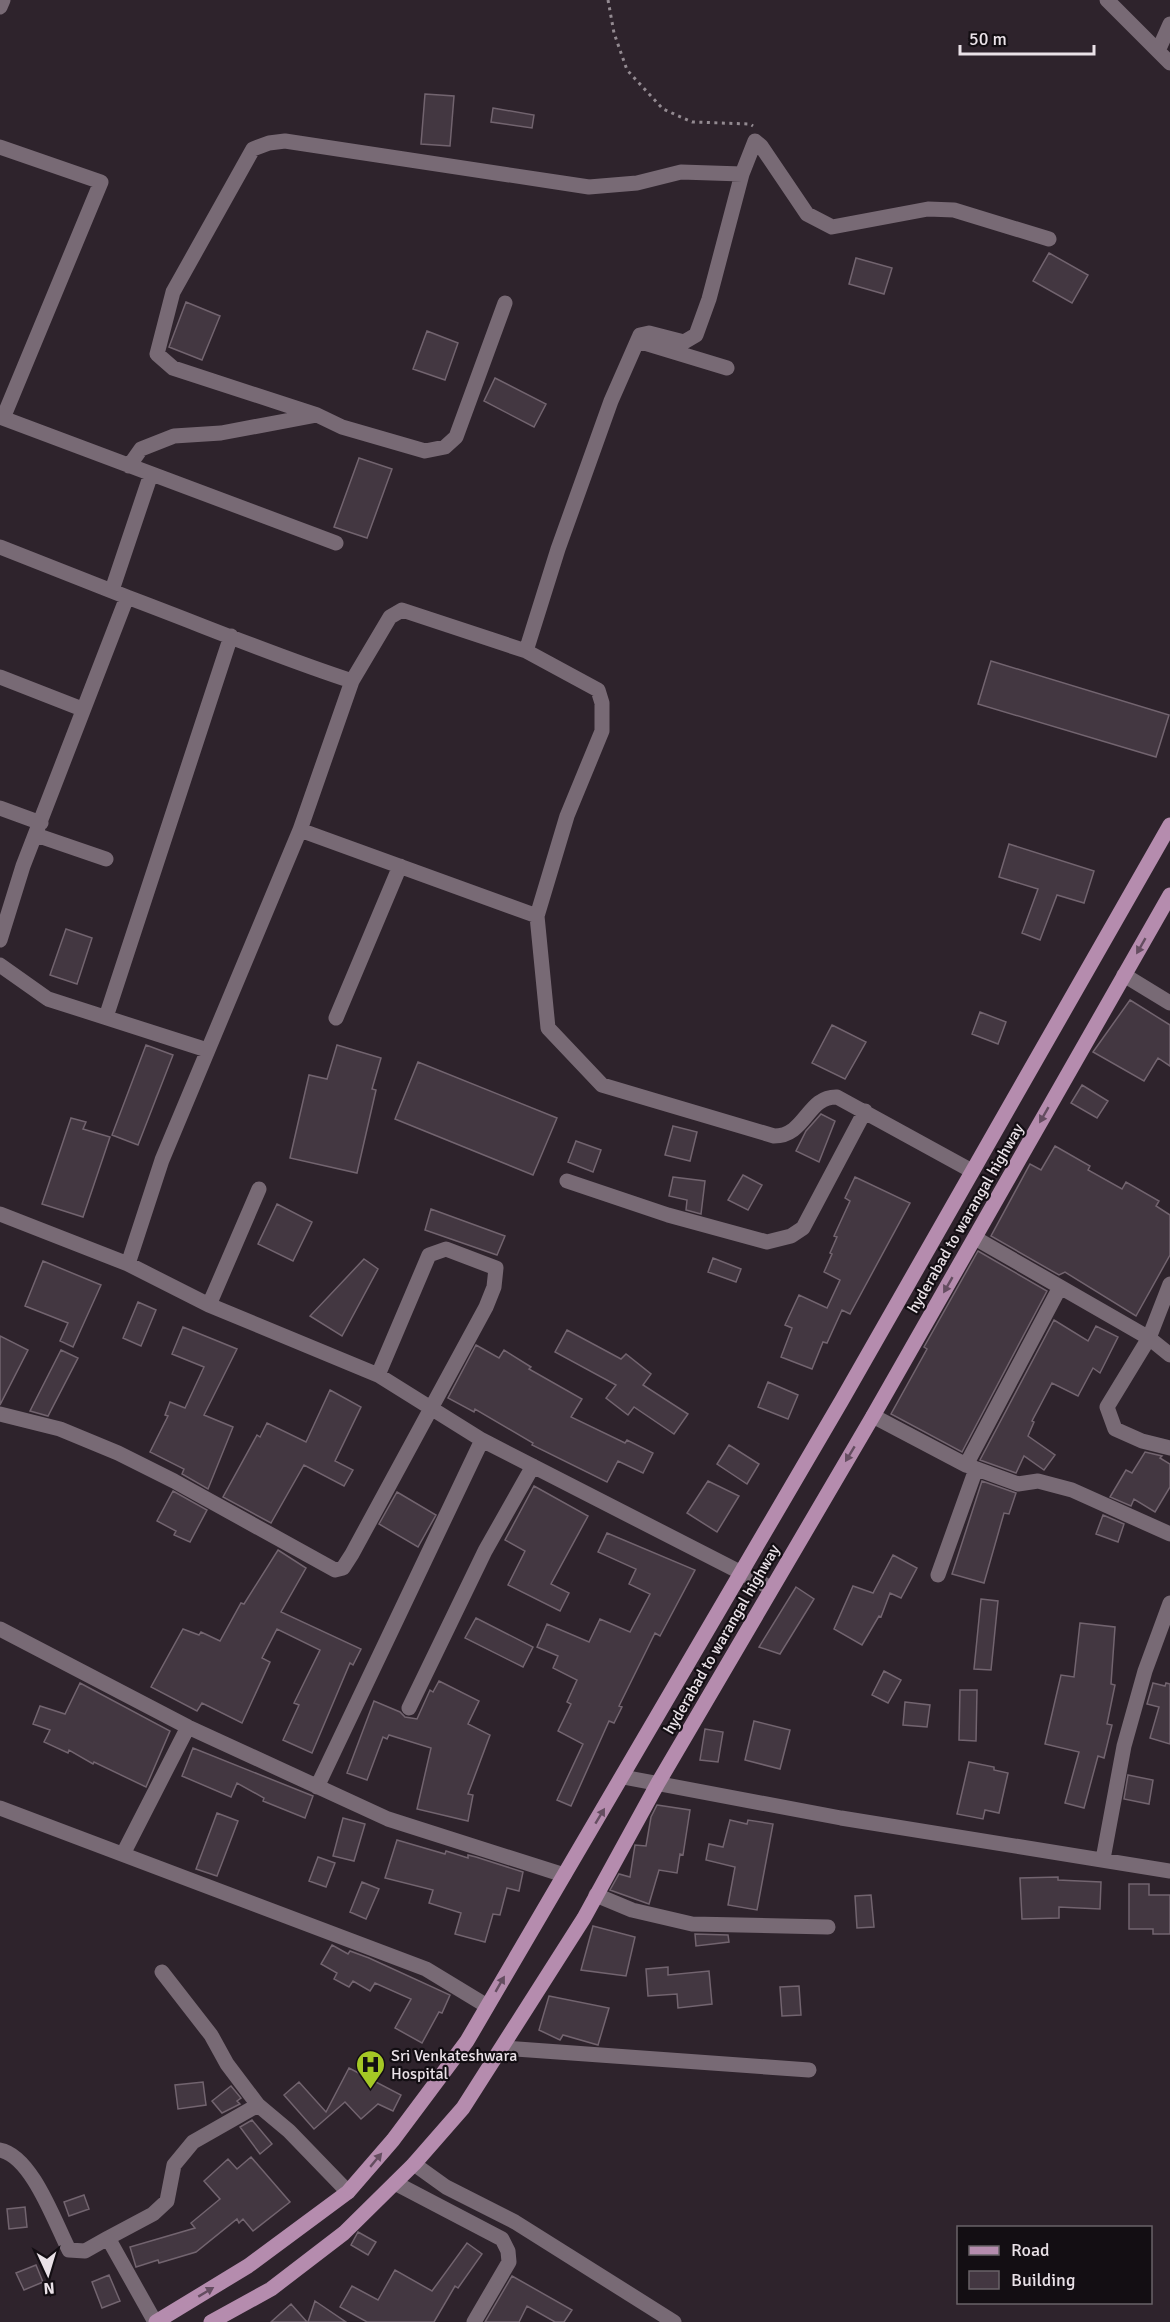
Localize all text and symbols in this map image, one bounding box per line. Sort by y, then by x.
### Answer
scale bar [960,18,1094,56]
text: 50 m [969,28,1007,50]
one-way arrow [1136,938,1146,955]
one-way arrow [1039,1107,1049,1124]
street label: hyderabad to warangal highway [903,1120,1029,1317]
one-way arrow [943,1277,953,1294]
one-way arrow [845,1446,856,1462]
street label: hyderabad to warangal highway [659,1541,785,1738]
one-way arrow [594,1808,605,1824]
one-way arrow [494,1976,505,1992]
place label: Sri Venkateshwara Hospital [391,2046,517,2084]
hospital icon: Sri Venkateshwara Hospital [354,2048,386,2090]
one-way arrow [369,2153,382,2168]
legend [957,2226,1152,2304]
text: Road [1011,2239,1050,2261]
north arrow [18,2244,78,2304]
text: Building [1011,2269,1075,2291]
text: N [43,2278,55,2298]
one-way arrow [198,2286,214,2297]

